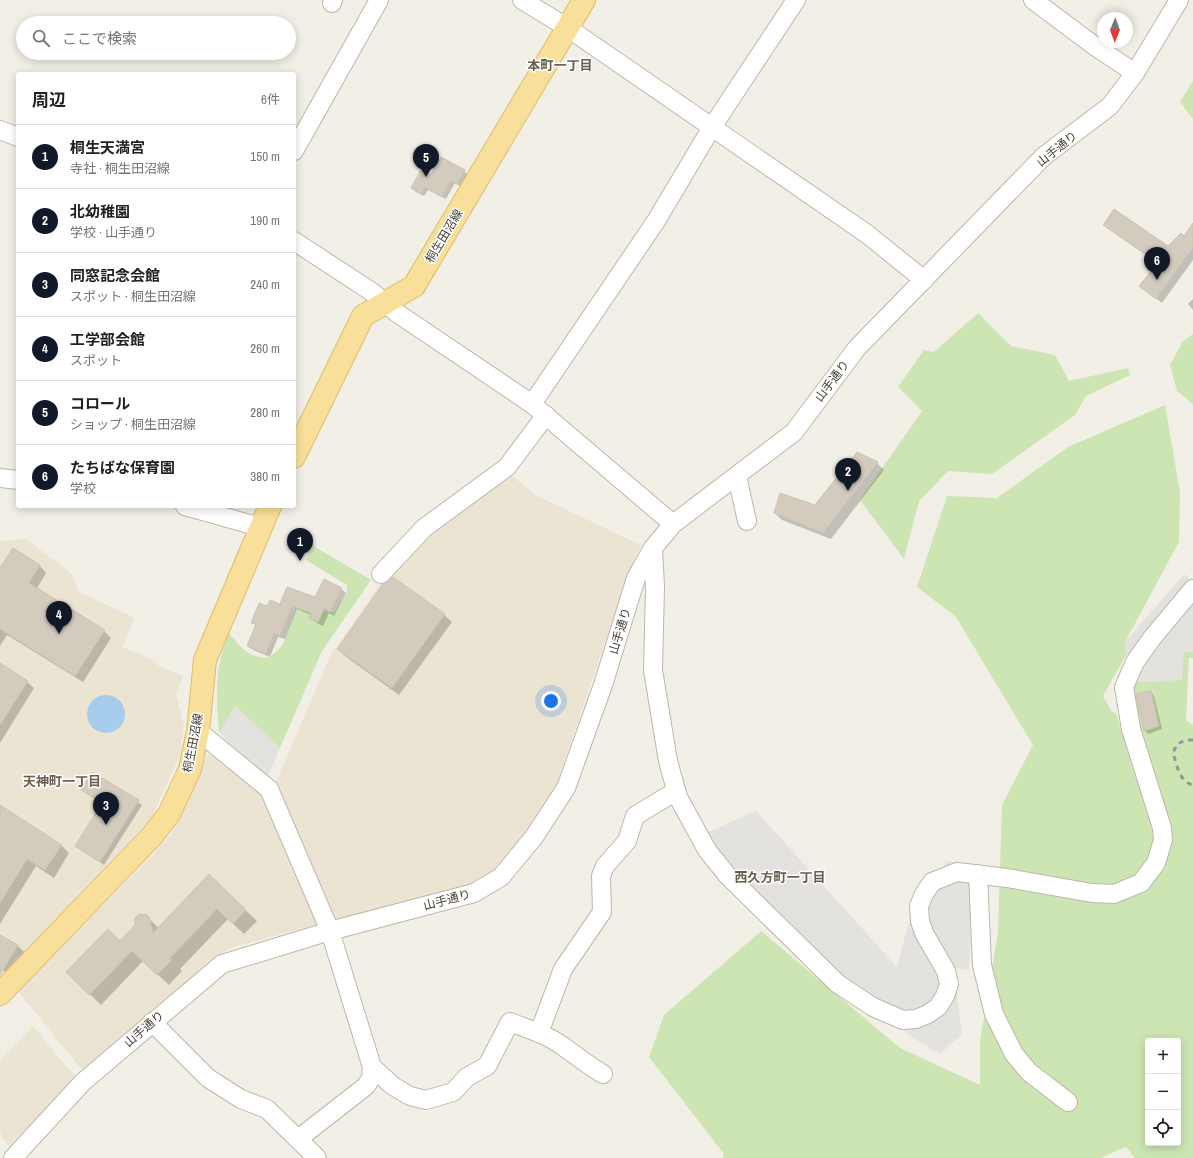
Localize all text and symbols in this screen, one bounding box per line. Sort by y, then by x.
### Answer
north arrow [1097,12,1133,48]
search box [16,16,296,60]
icon: search [30,27,52,49]
text: ここで検索 [62,28,137,49]
district label: 本町一丁目 [527,57,593,74]
text: 周辺 [32,88,66,111]
text: 6件 [261,91,280,108]
street label: 山手通り [1033,128,1081,170]
text: 桐生天満宮 [70,137,145,158]
pin: 5 [413,144,439,177]
text: 1 [42,148,48,165]
text: 150 m [250,148,280,165]
text: 寺社 · 桐生田沼線 [70,160,170,177]
text: 北幼稚園 [70,201,130,222]
street label: 桐生田沼線 [422,206,466,266]
text: 2 [42,212,48,229]
text: 190 m [250,212,280,229]
text: 学校 · 山手通り [70,224,157,241]
pin: 6 [1144,247,1170,280]
text: 同窓記念会館 [70,265,160,286]
text: 3 [42,276,48,293]
text: 240 m [250,276,280,293]
text: スポット · 桐生田沼線 [70,288,196,305]
text: 工学部会館 [70,329,145,350]
text: 4 [42,340,48,357]
text: 260 m [250,340,280,357]
text: スポット [70,352,122,369]
street label: 山手通り [811,357,853,405]
text: コロール [70,393,130,414]
text: 5 [42,404,48,421]
text: 280 m [250,404,280,421]
text: ショップ · 桐生田沼線 [70,416,196,433]
text: たちばな保育園 [70,457,175,478]
pin: 2 [835,458,861,491]
text: 6 [42,468,48,485]
text: 380 m [250,468,280,485]
text: 学校 [70,480,96,497]
pin: 1 [287,528,313,561]
pin: 4 [46,601,72,634]
street label: 山手通り [605,606,635,656]
your location [541,691,561,711]
street label: 桐生田沼線 [179,712,207,774]
district label: 天神町一丁目 [23,773,101,790]
pin: 3 [93,792,119,825]
district label: 西久方町一丁目 [734,869,826,886]
street label: 山手通り [422,886,472,914]
street label: 山手通り [121,1007,167,1051]
map controls [1145,1038,1181,1146]
button: + [1145,1038,1181,1074]
button: − [1145,1074,1181,1110]
button: locate [1145,1110,1181,1146]

